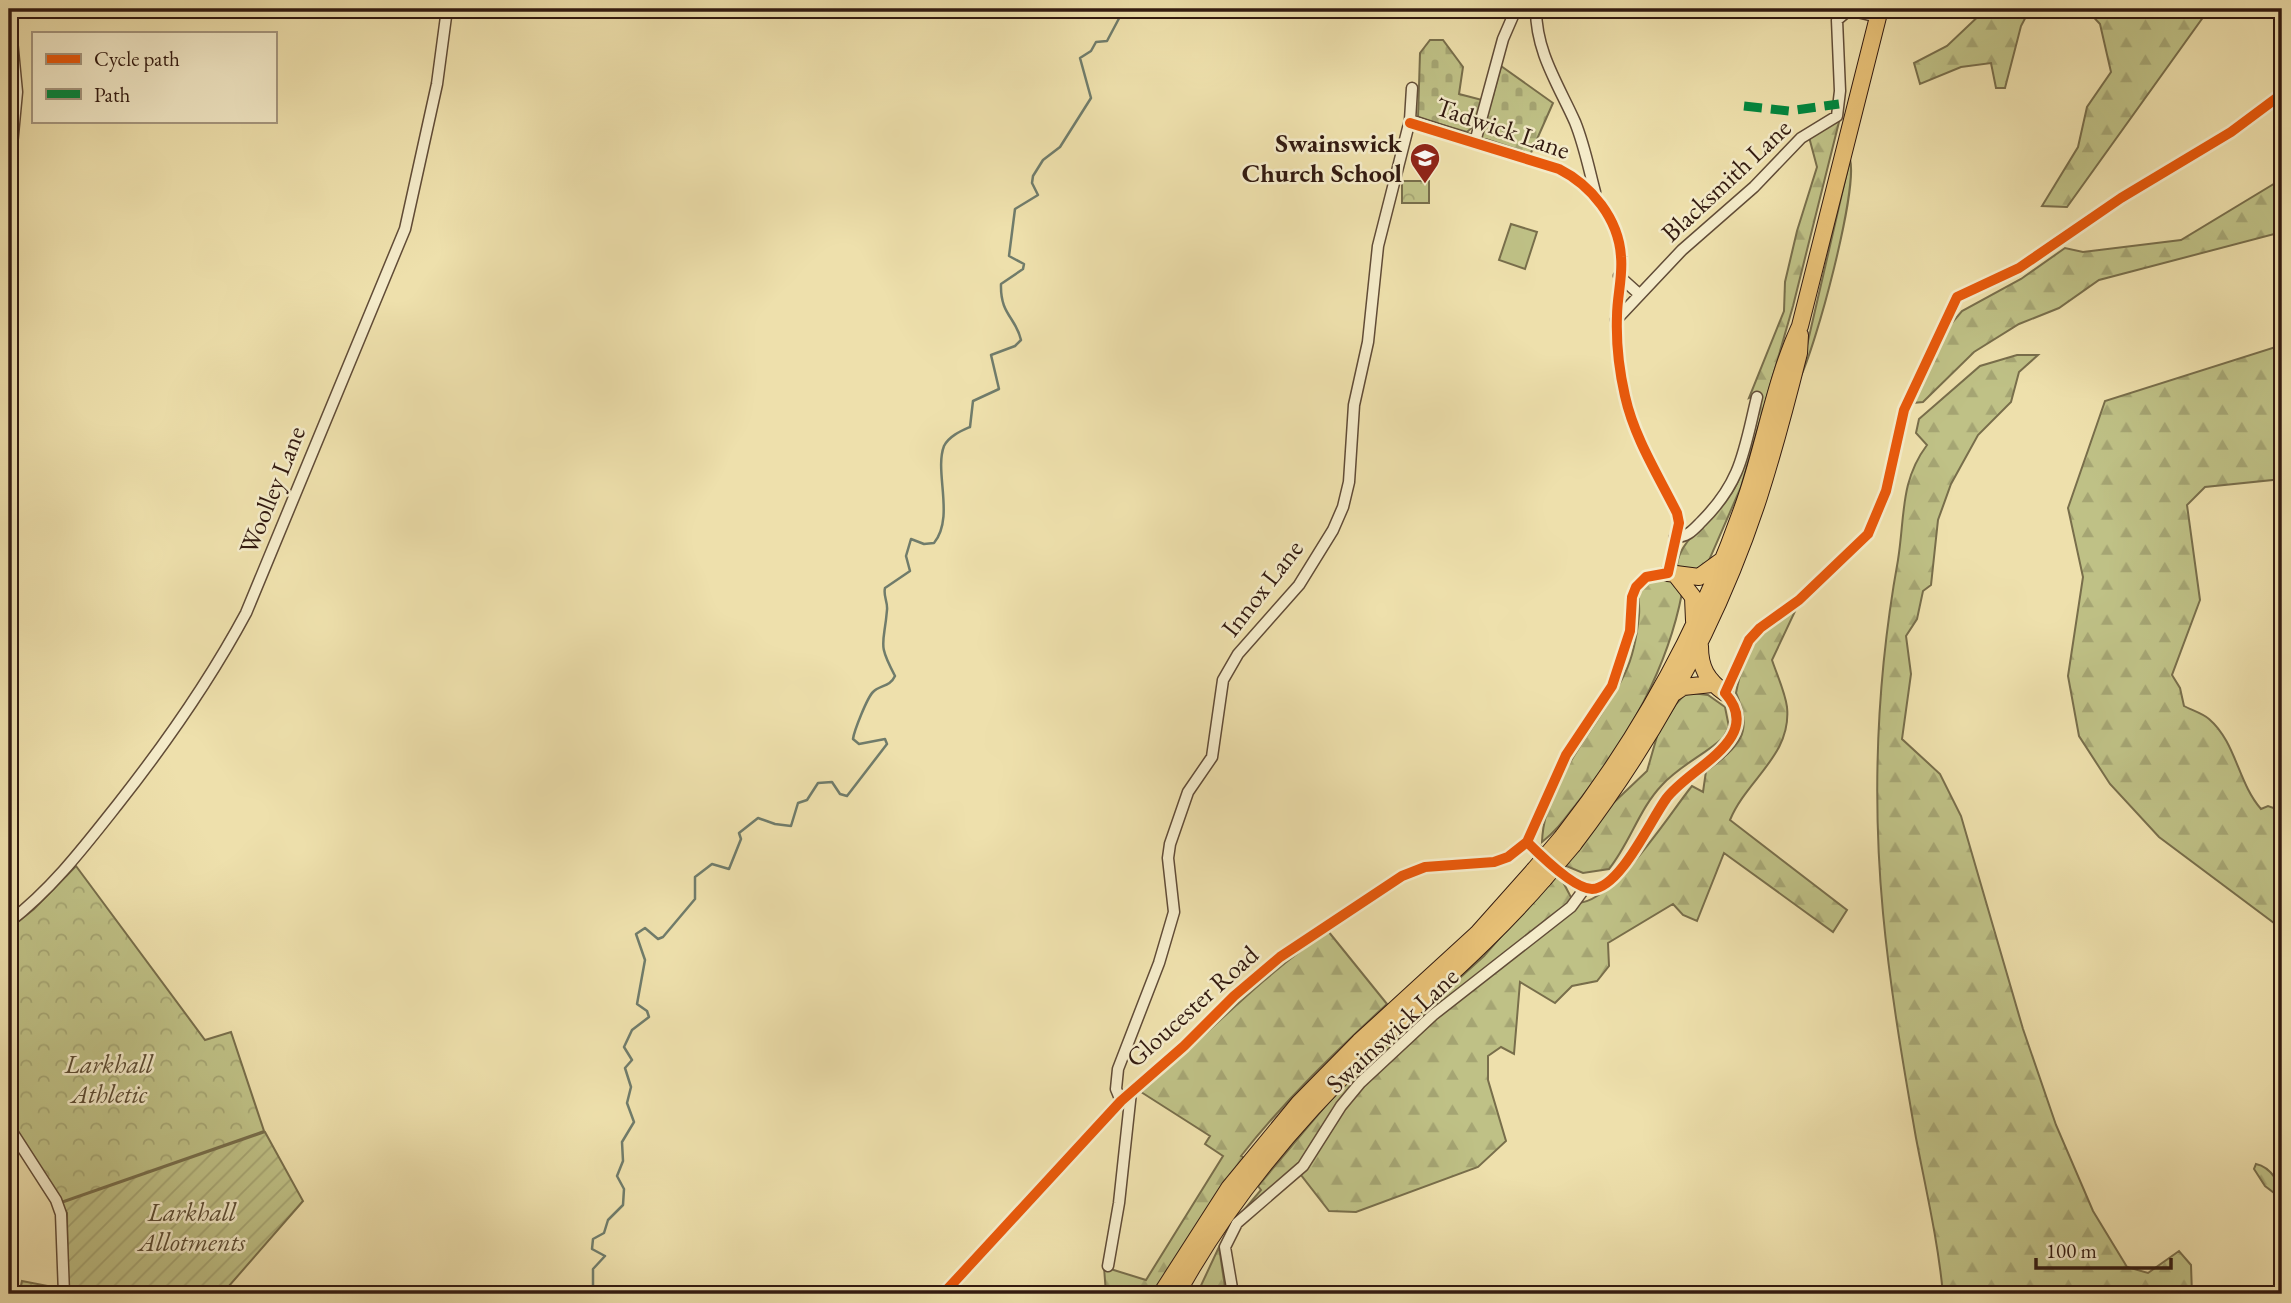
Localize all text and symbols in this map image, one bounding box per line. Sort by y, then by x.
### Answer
legend [32,32,276,122]
text: Cycle path [94,45,180,72]
text: Path [94,81,131,108]
street label: Tadwick Lane [1431,89,1575,167]
street label: Blacksmith Lane [1654,111,1798,249]
place label: Swainswick Church School [1242,126,1403,190]
school or university icon: Swainswick Church School [1408,141,1442,185]
street label: Woolley Lane [231,421,313,559]
street label: Innox Lane [1213,533,1311,643]
street label: Gloucester Road [1119,937,1266,1075]
street label: Swainswick Lane [1318,960,1466,1100]
park label: Larkhall Athletic [64,1047,154,1111]
park label: Larkhall Allotments [137,1195,246,1259]
scale bar [2036,1226,2170,1270]
text: 100 m [2046,1237,2097,1264]

